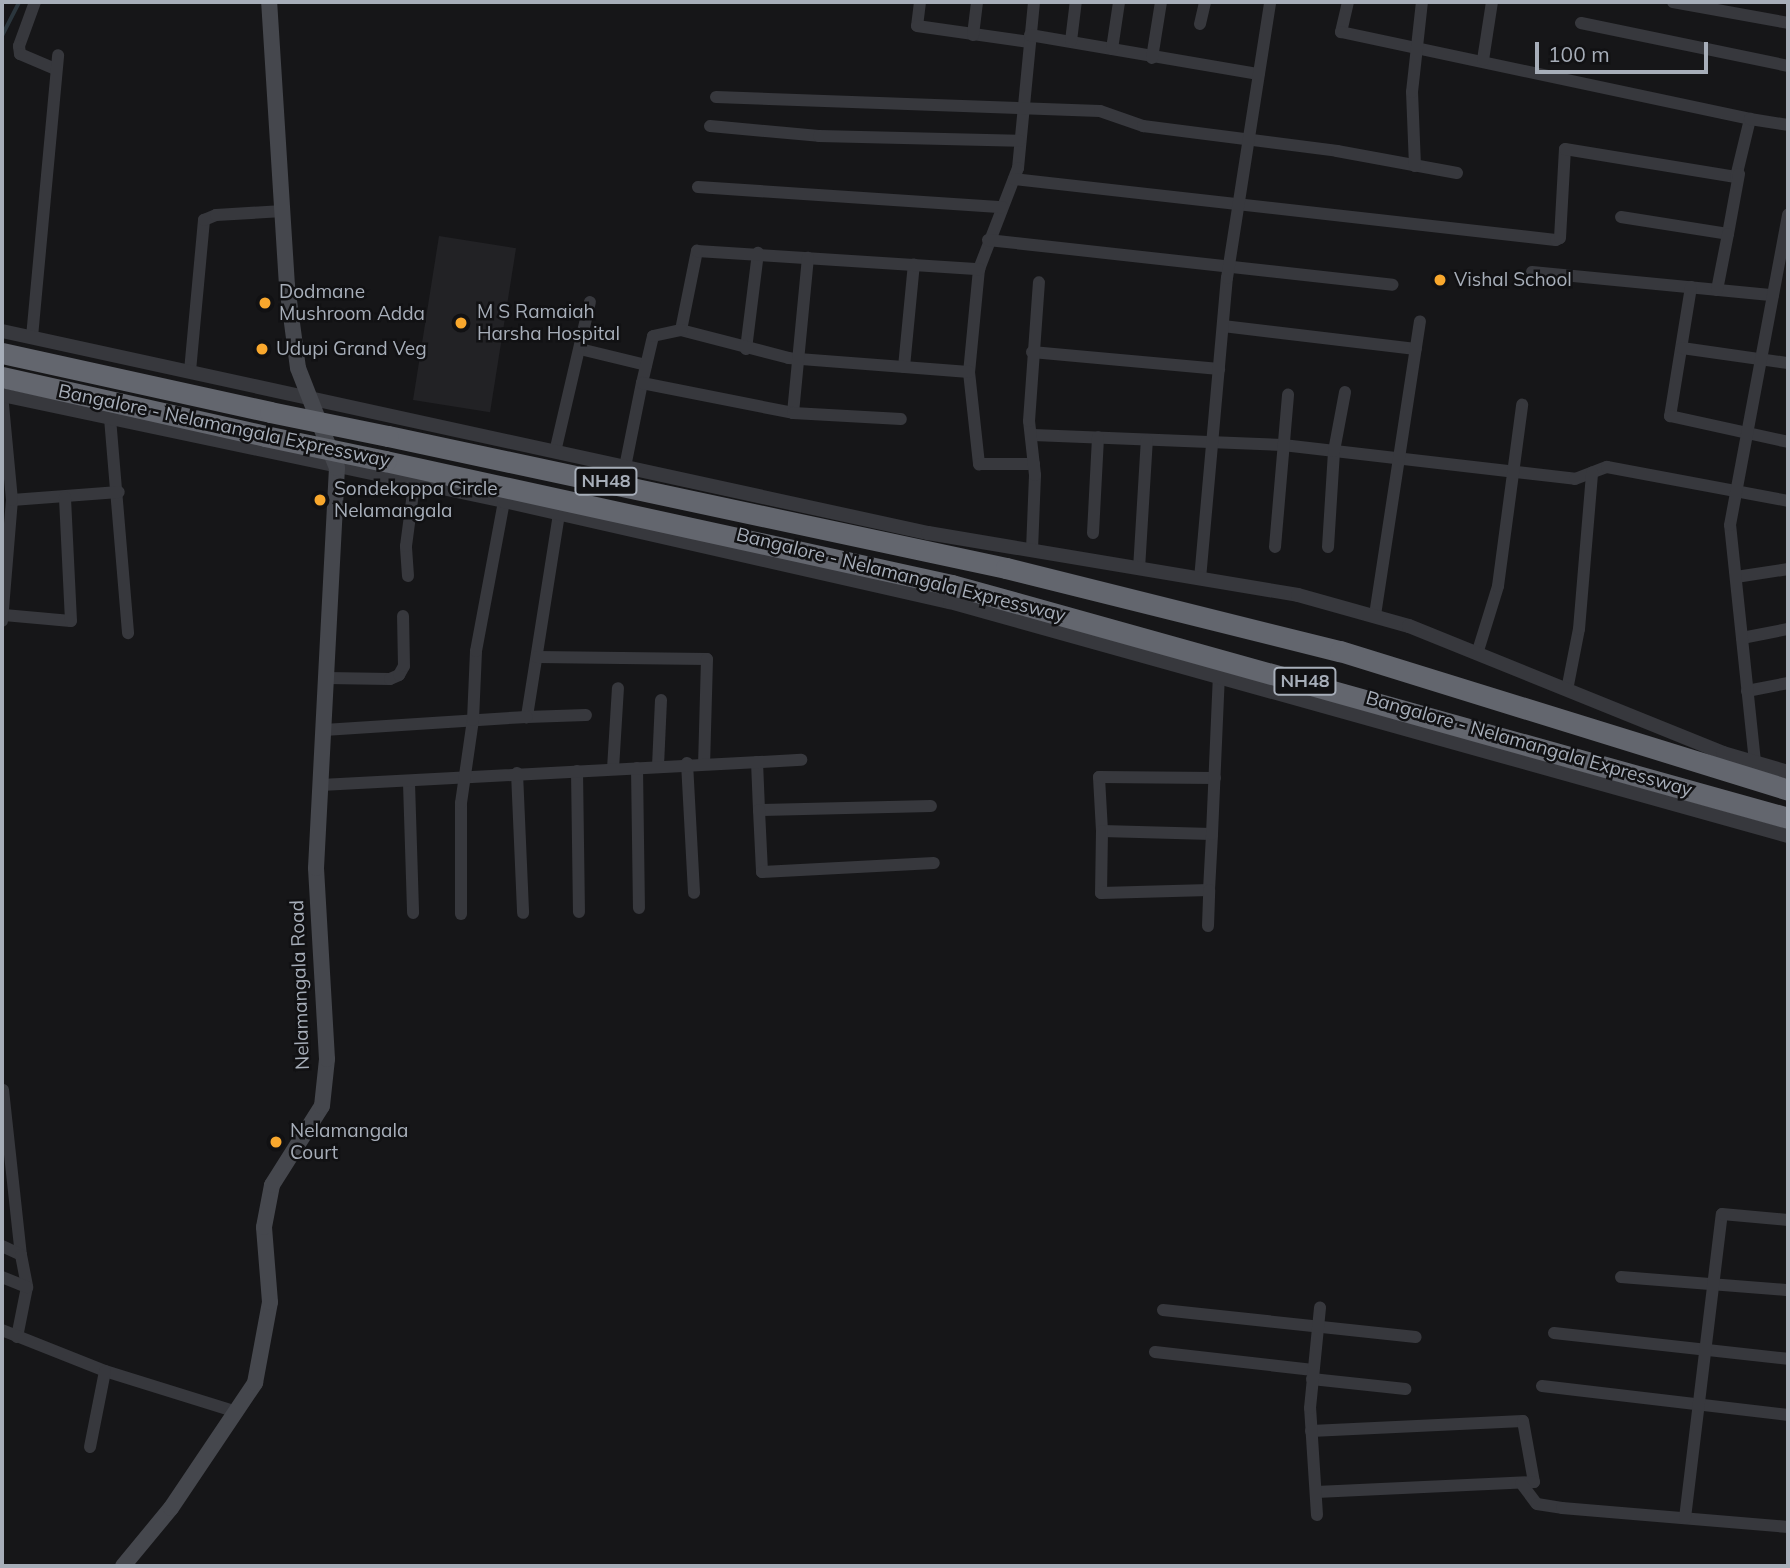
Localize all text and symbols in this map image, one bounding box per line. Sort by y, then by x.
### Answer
scale bar [1538,28,1711,72]
text: 100 m [1548,41,1610,67]
place label: Vishal School [1454,269,1572,291]
marker: Vishal School [1432,272,1448,288]
place label: Dodmane Mushroom Adda [279,281,425,325]
marker: Dodmane Mushroom Adda [257,295,273,311]
place label: M S Ramaiah Harsha Hospital [477,301,620,345]
marker: M S Ramaiah Harsha Hospital [451,313,471,333]
place label: Udupi Grand Veg [276,338,427,360]
marker: Udupi Grand Veg [254,341,270,357]
street label: Bangalore - Nelamangala Expressway [56,380,392,472]
road number: NH48 [573,466,639,495]
place label: Sondekoppa Circle Nelamangala [334,478,498,522]
marker: Sondekoppa Circle Nelamangala [312,492,328,508]
street label: Bangalore - Nelamangala Expressway [734,523,1068,627]
road number: NH48 [1272,666,1338,696]
street label: Bangalore - Nelamangala Expressway [1363,686,1695,802]
street label: Nelamangala Road [286,900,314,1070]
place label: Nelamangala Court [290,1120,408,1164]
marker: Nelamangala Court [268,1134,284,1150]

